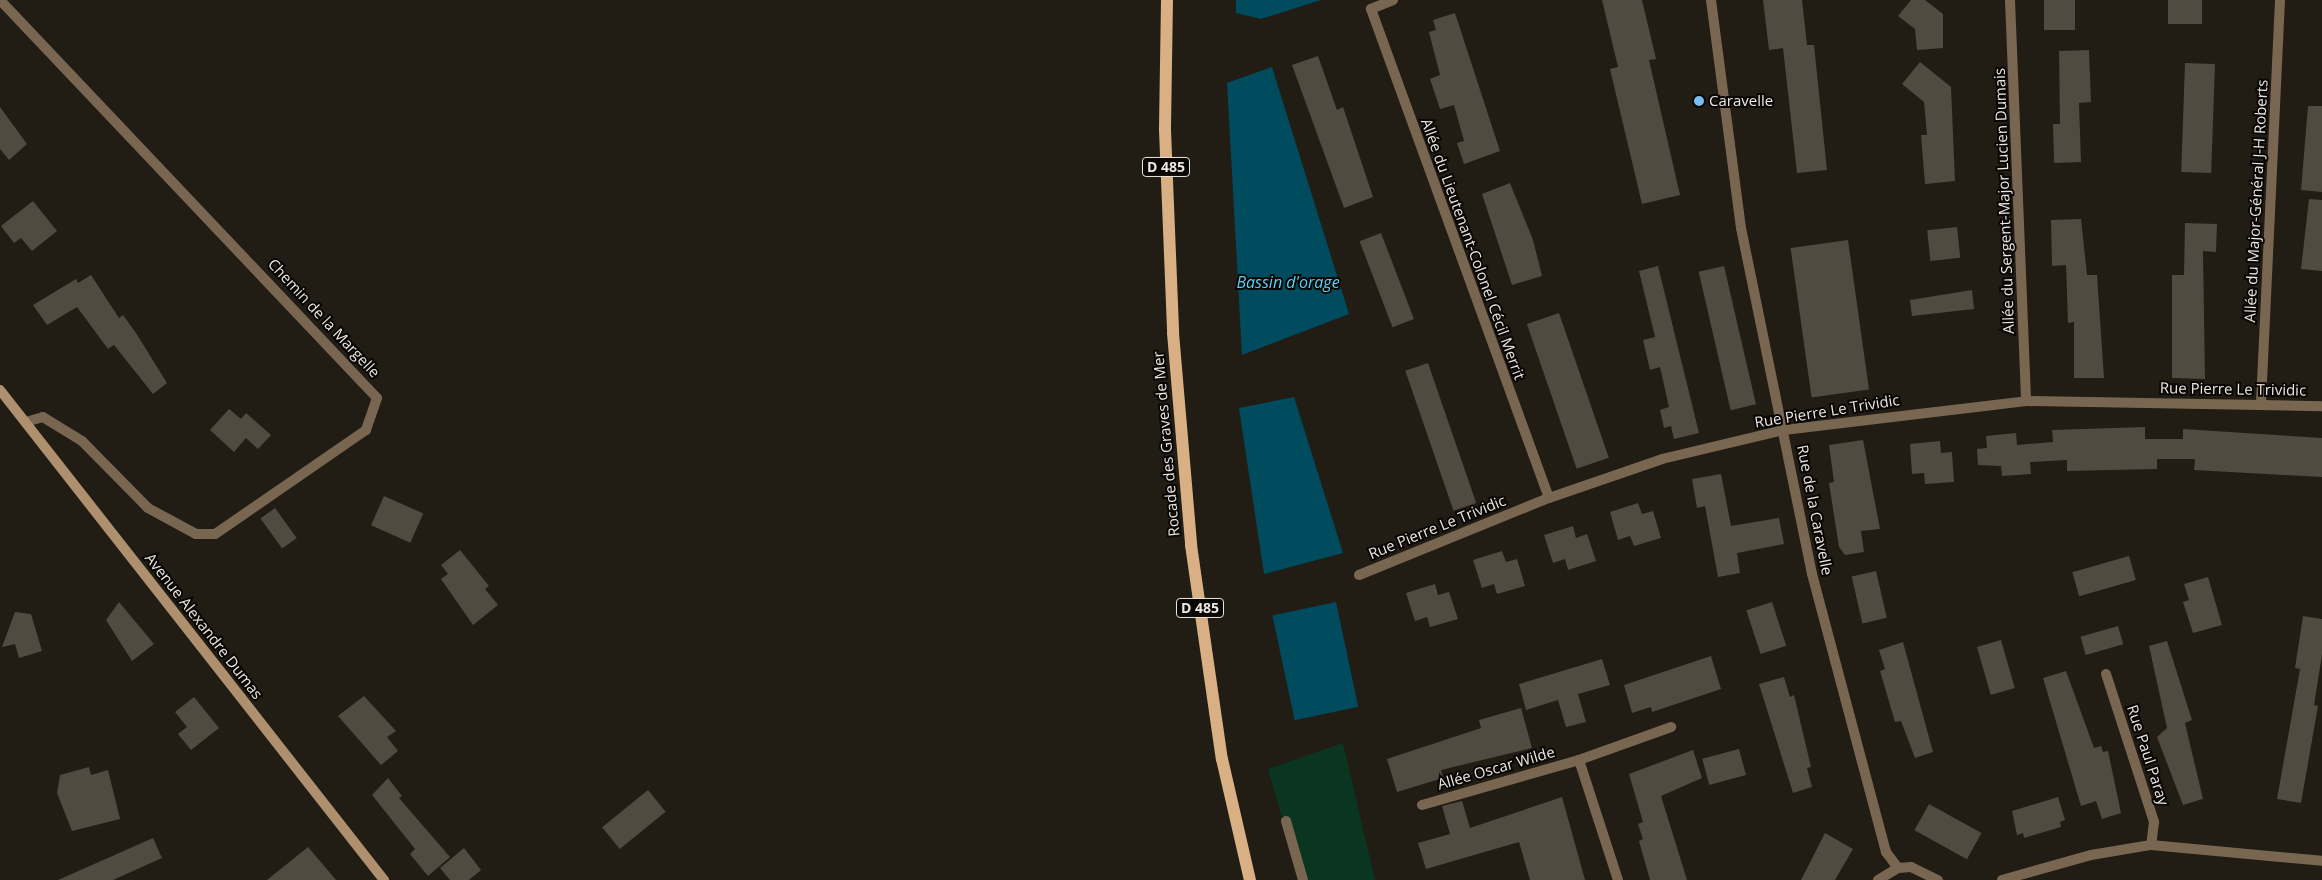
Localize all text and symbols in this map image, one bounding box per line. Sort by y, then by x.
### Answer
street label: Allée du Sergent-Major Lucien Dumais [1990,68,2018,334]
street label: Allée du Major-Général J-H Roberts [2241,79,2271,323]
place label: Caravelle [1709,92,1773,110]
marker: Caravelle [1693,95,1705,107]
street label: Allée du Lieutenant-Colonel Cécil Merrit [1417,116,1529,382]
road number: D 485 [1141,156,1191,178]
street label: Chemin de la Margelle [264,255,384,381]
water label: Bassin d'orage [1236,272,1340,292]
street label: Rocade des Graves de Mer [1149,351,1183,537]
street label: Rue Pierre Le Trividic [2160,379,2306,399]
street label: Rue Pierre Le Trividic [1753,391,1901,431]
street label: Rue de la Caravelle [1794,443,1836,577]
street label: Rue Pierre Le Trividic [1366,491,1508,563]
street label: Avenue Alexandre Dumas [141,549,267,703]
road number: D 485 [1175,596,1225,620]
street label: Rue Paul Paray [2123,703,2173,807]
street label: Allée Oscar Wilde [1435,743,1557,793]

